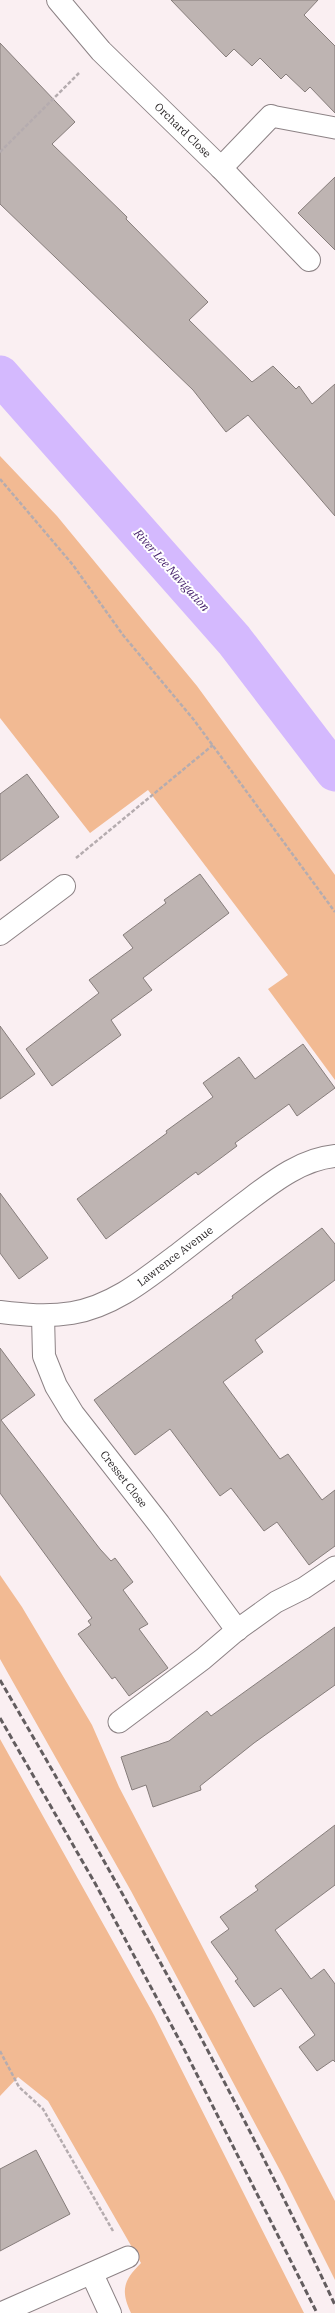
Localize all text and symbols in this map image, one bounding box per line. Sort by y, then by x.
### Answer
street label: Orchard Close [152,99,214,161]
water label: River Lee Navigation [130,525,213,614]
street label: Lawrence Avenue [134,1223,216,1289]
street label: Cresset Close [97,1448,151,1510]

